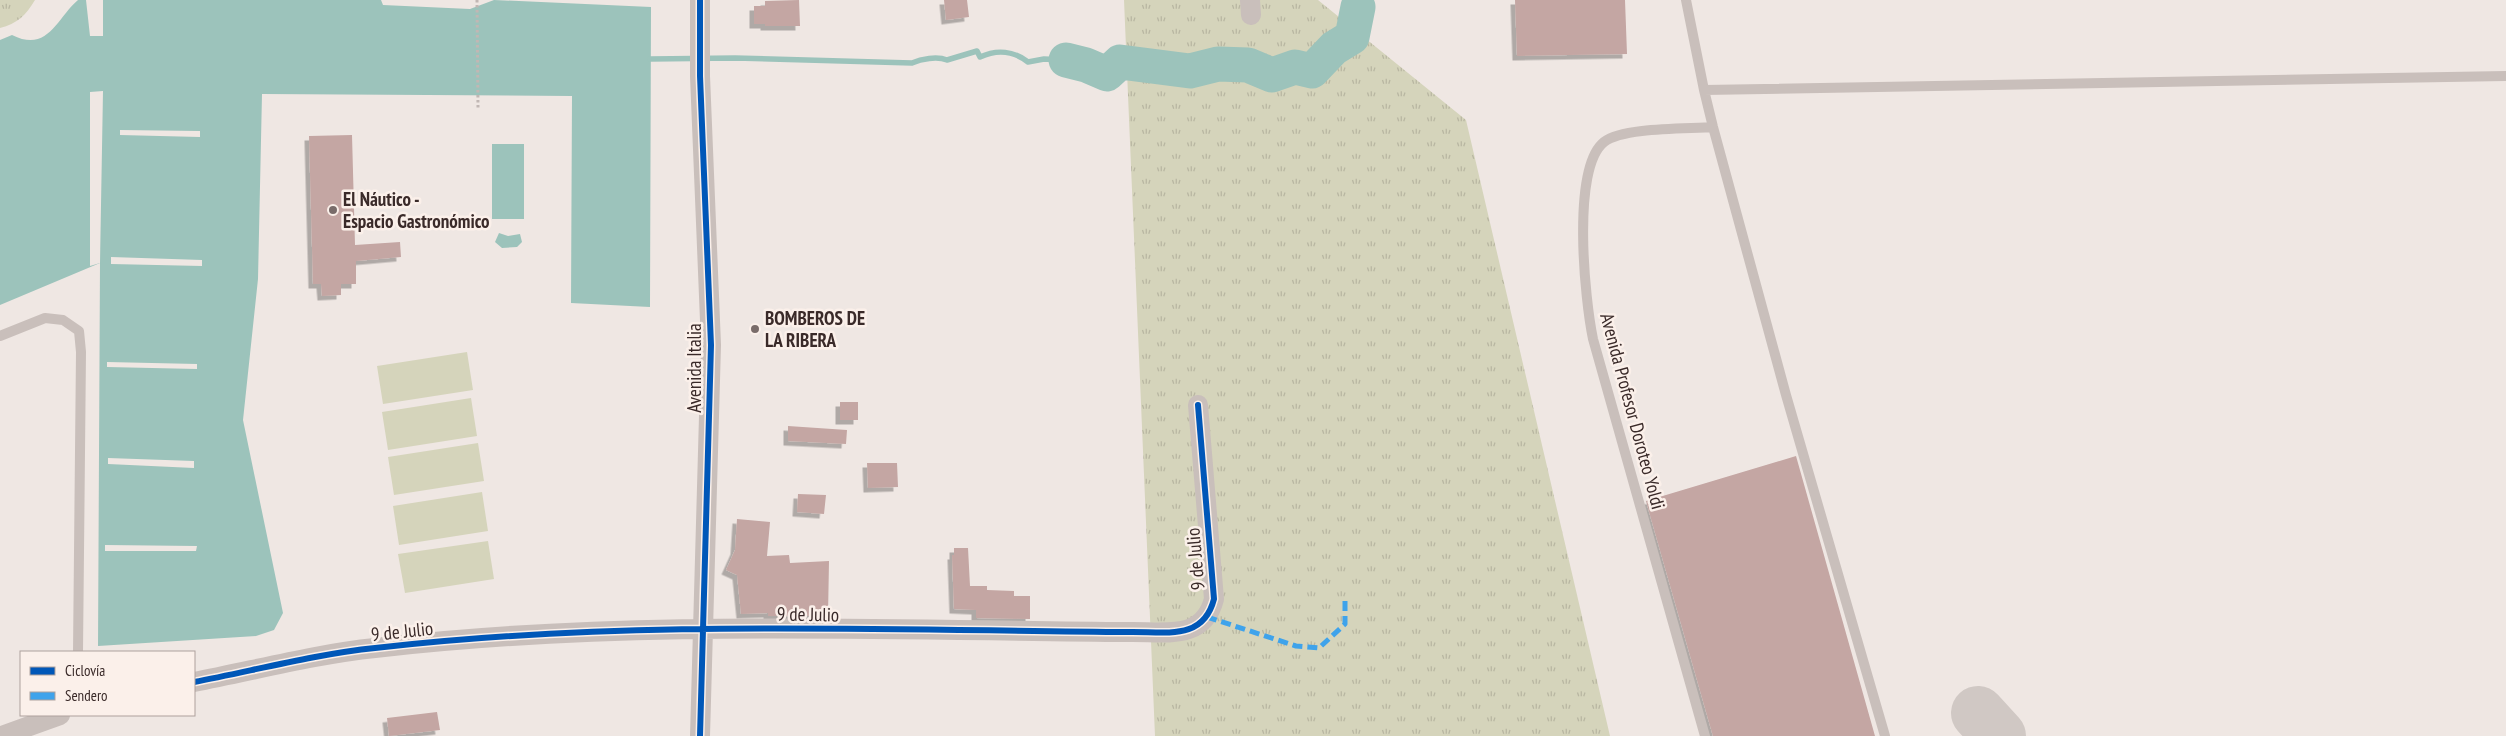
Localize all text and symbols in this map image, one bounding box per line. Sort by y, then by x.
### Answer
place label: El Náutico - Espacio Gastronómico [343,187,490,233]
marker: El Náutico - Espacio Gastronómico [327,204,339,216]
place label: BOMBEROS DE LA RIBERA [765,306,865,352]
street label: Avenida Profesor Doroteo Yoldi [1595,310,1671,512]
street label: Avenida Italia [682,323,706,413]
marker: BOMBEROS DE LA RIBERA [749,323,761,335]
street label: 9 de Julio [1180,527,1210,591]
street label: 9 de Julio [777,601,839,627]
street label: 9 de Julio [370,616,434,646]
legend [20,651,195,716]
text: Ciclovía [65,661,105,680]
text: Sendero [65,686,107,705]

